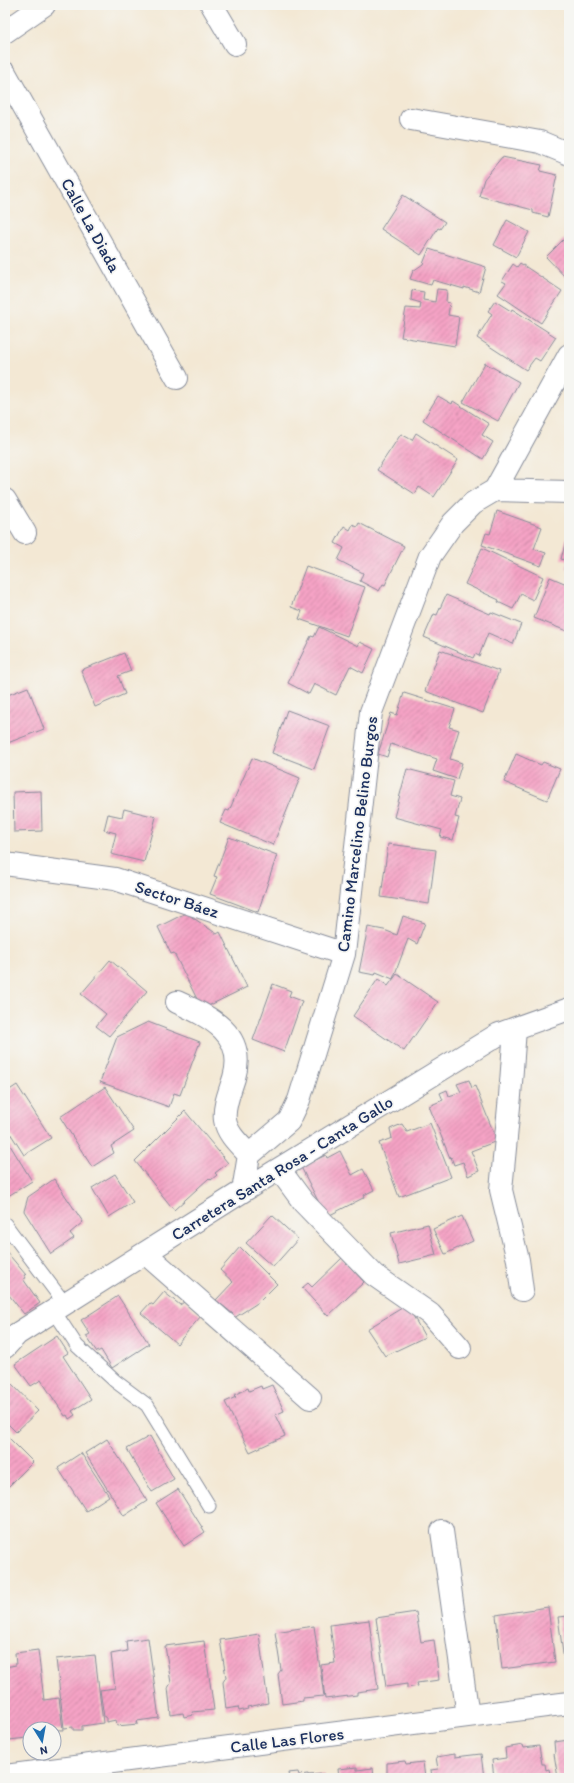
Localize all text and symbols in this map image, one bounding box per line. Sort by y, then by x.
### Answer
street label: Calle La Diada [57,174,125,276]
street label: Camino Marcelino Belino Burgos [333,715,381,953]
street label: Sector Báez [132,876,222,922]
street label: Carretera Santa Rosa - Canta Gallo [168,1091,396,1245]
north arrow [22,1721,62,1761]
street label: Calle Las Flores [229,1723,345,1757]
text: N [39,1743,49,1757]

